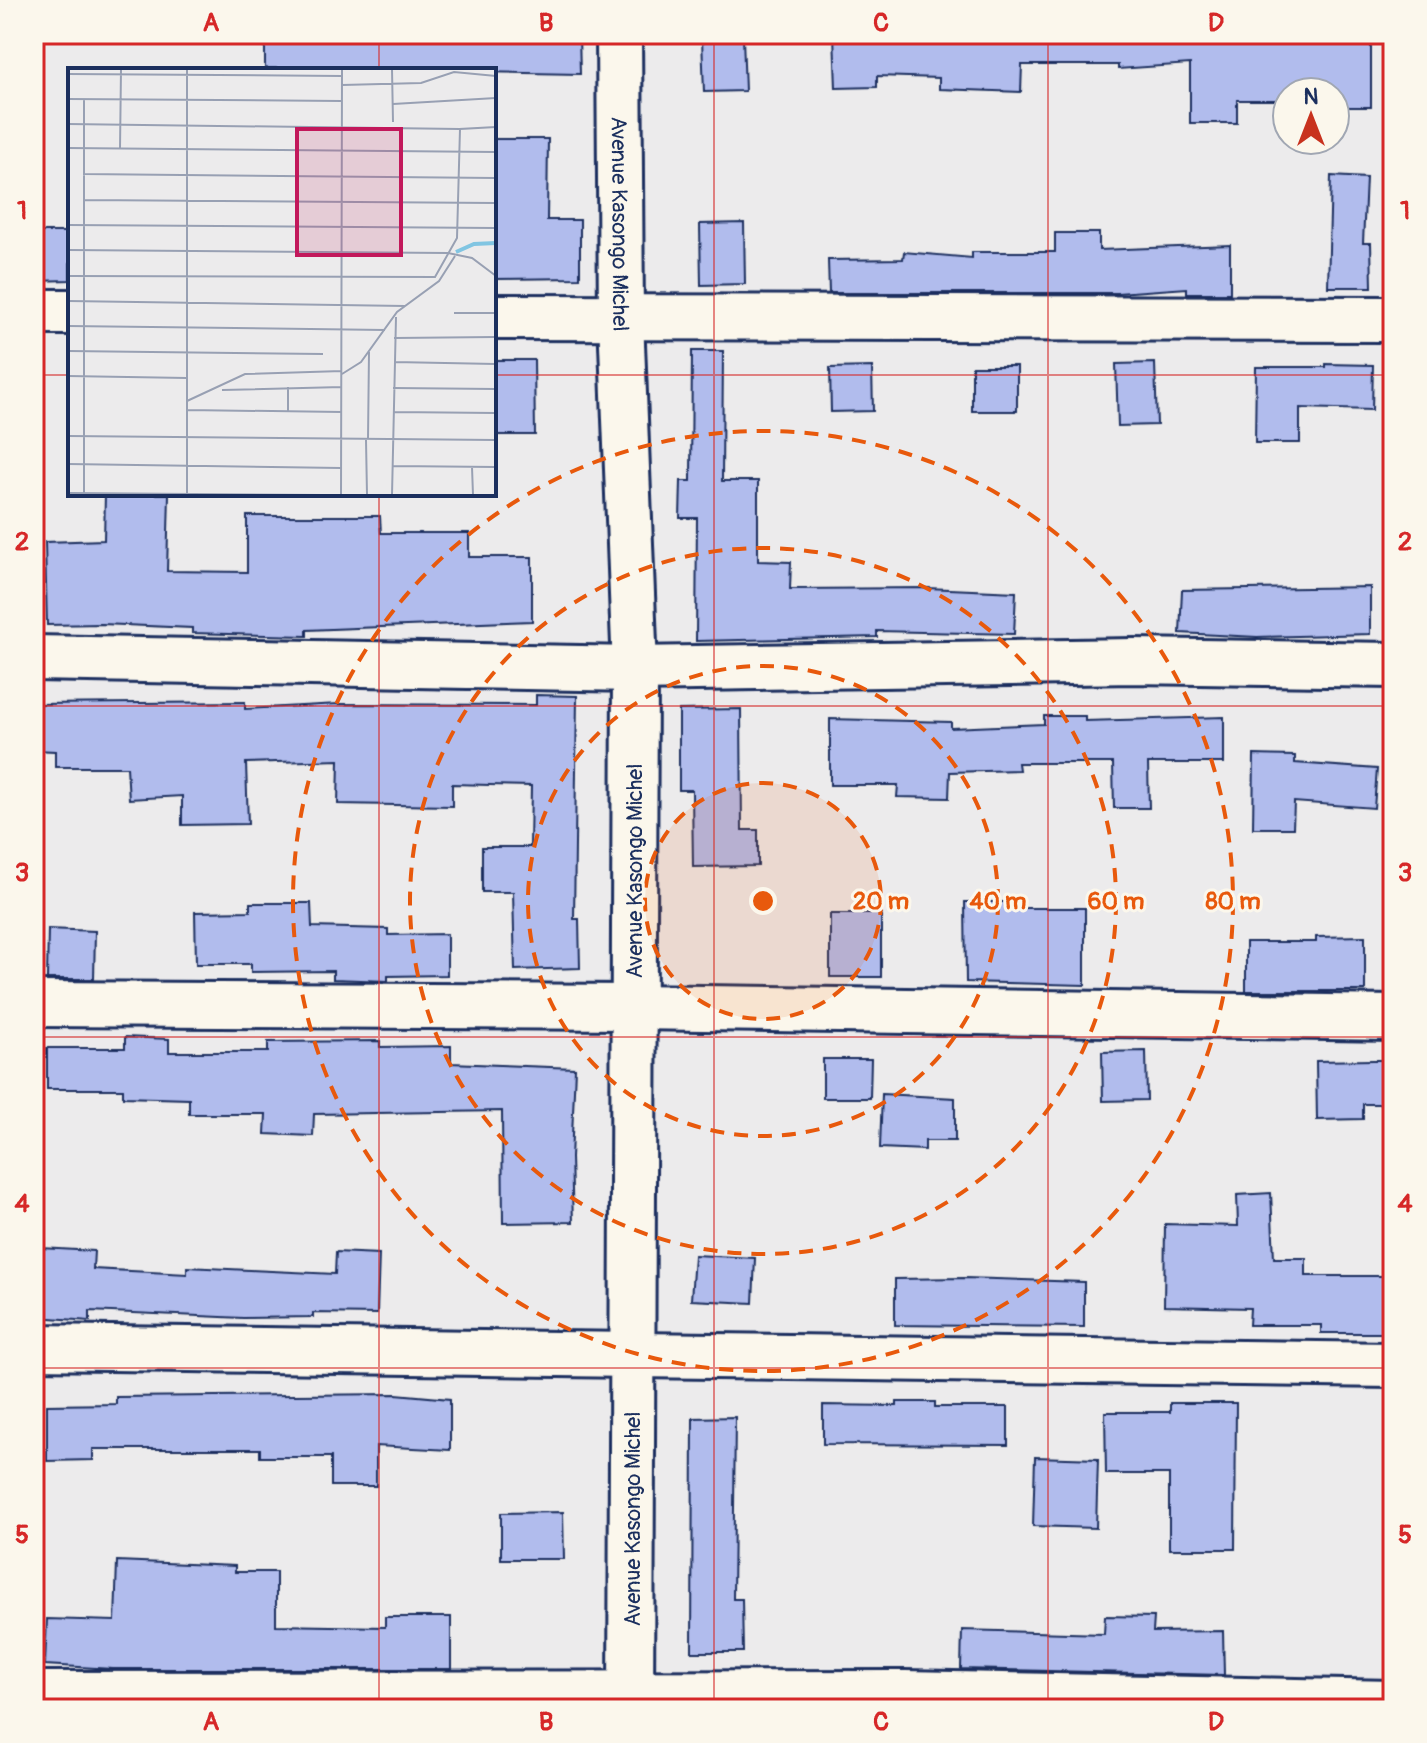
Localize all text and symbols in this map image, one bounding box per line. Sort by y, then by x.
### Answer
text: A [203,7,220,39]
text: B [539,7,553,39]
text: C [873,7,889,39]
text: D [1208,7,1224,39]
inset map [68,68,496,496]
north arrow [1271,76,1351,156]
text: N [1304,83,1319,111]
street label: Avenue Kasongo Michel [605,116,634,332]
text: 1 [17,195,27,227]
text: 1 [1400,195,1410,227]
text: 2 [15,526,29,558]
text: 2 [1398,526,1412,558]
street label: Avenue Kasongo Michel [621,764,649,978]
text: 3 [15,857,29,889]
text: 3 [1398,857,1412,889]
centre of rings [749,887,777,915]
text: 20 m [853,887,909,916]
text: 40 m [970,887,1026,916]
text: 60 m [1088,887,1144,916]
text: 80 m [1205,887,1261,916]
text: 4 [14,1188,30,1220]
text: 4 [1397,1188,1413,1220]
street label: Avenue Kasongo Michel [619,1412,647,1626]
text: 5 [15,1519,29,1551]
text: 5 [1398,1519,1412,1551]
text: A [203,1706,220,1738]
text: B [539,1706,553,1738]
text: C [873,1706,889,1738]
text: D [1208,1706,1224,1738]

